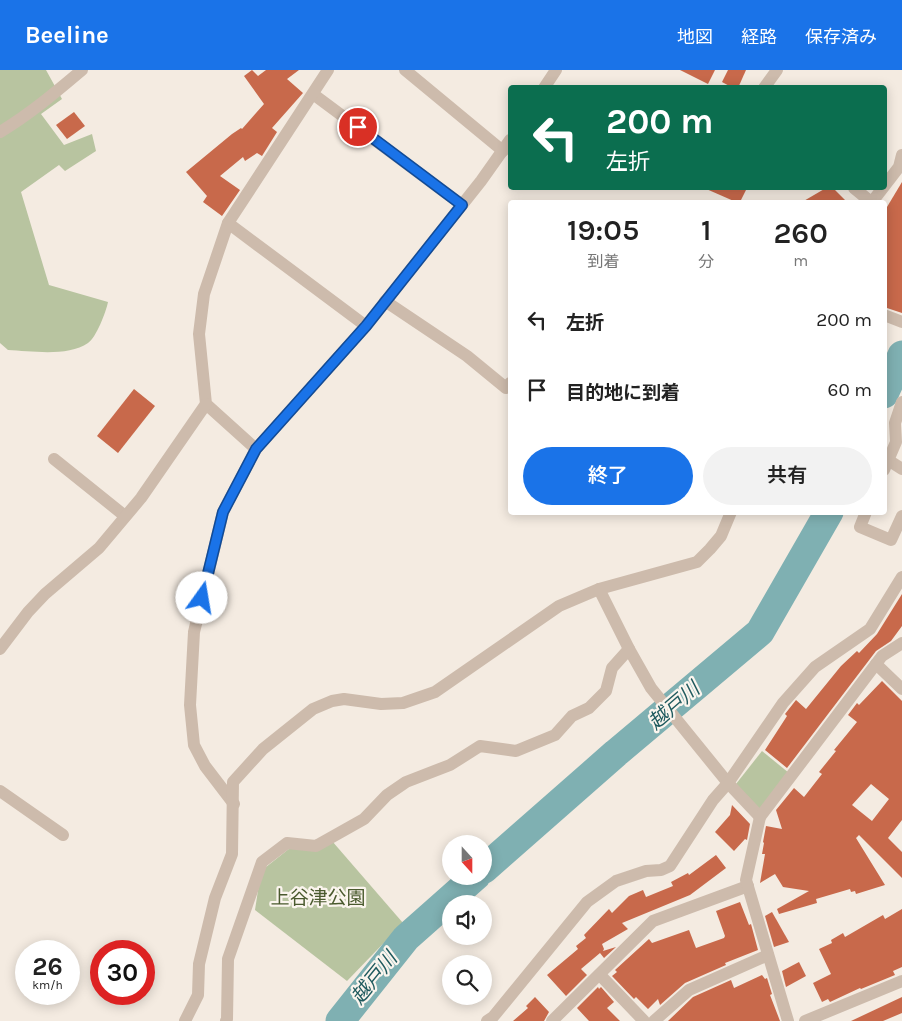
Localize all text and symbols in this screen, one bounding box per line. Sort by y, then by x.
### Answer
text: Beeline [25,21,109,49]
text: 地図 [677,26,713,48]
text: 経路 [741,26,777,48]
text: 保存済み [805,26,877,48]
text: 200 m [606,101,714,142]
icon: left [523,105,588,170]
pin [337,106,379,148]
icon: arrive [344,113,372,141]
text: 左折 [606,149,650,175]
text: 19:05 [567,212,639,248]
text: 1 [701,212,712,248]
text: 260 [773,215,828,251]
text: m [793,251,808,270]
text: 到着 [587,252,619,271]
text: 分 [698,252,714,271]
icon: left [523,306,551,334]
text: 200 m [816,309,872,331]
text: 左折 [566,312,604,334]
icon: arrive [523,376,551,404]
text: 60 m [828,379,872,401]
text: 目的地に到着 [566,382,680,404]
button: 終了 [523,447,693,505]
button: 共有 [703,447,872,505]
position arrow [175,571,227,623]
water label: 越戸川 [644,676,706,734]
north arrow [442,835,492,885]
map controls [442,835,492,1005]
park label: 上谷津公園 [270,887,366,909]
button: sound [442,895,492,945]
speed limit sign: 30 [90,940,155,1005]
water label: 越戸川 [346,946,403,1009]
text: 26 [32,952,63,981]
button: search [442,955,492,1005]
text: km/h [32,978,63,992]

